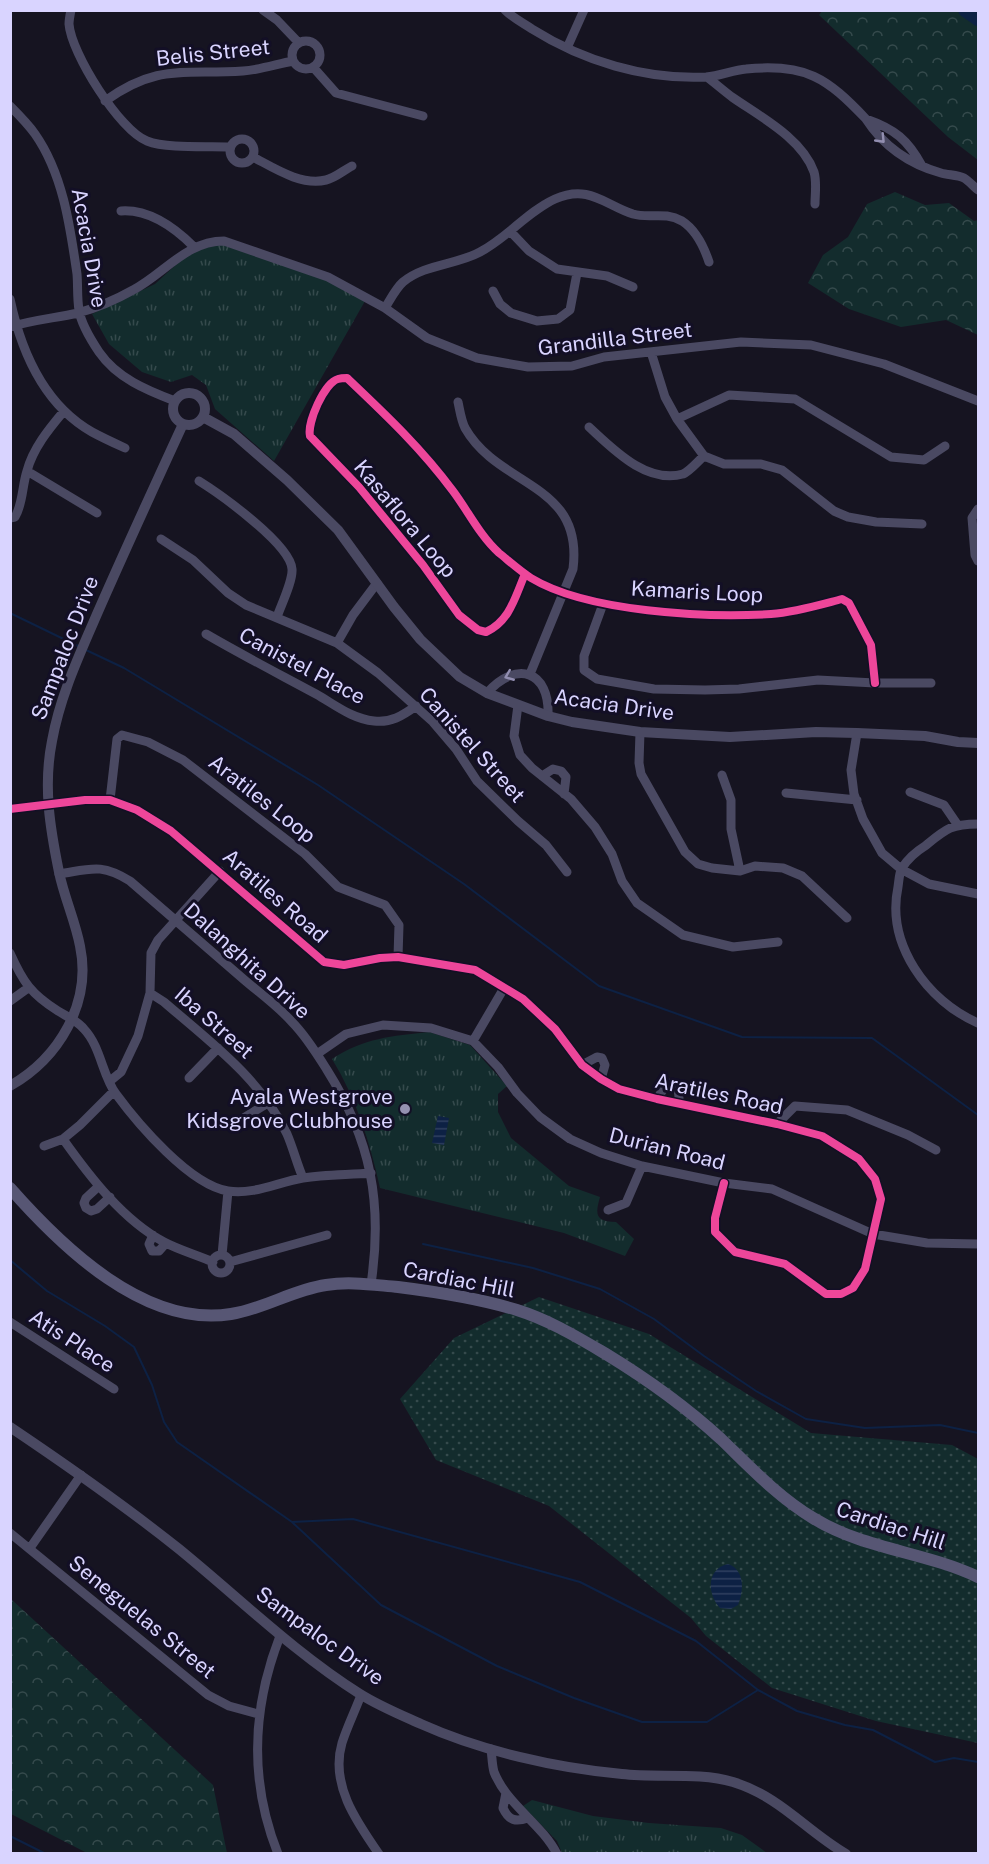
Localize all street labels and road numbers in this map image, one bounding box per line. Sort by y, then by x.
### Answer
street label: Belis Street [155,34,271,71]
street label: Acacia Drive [67,186,112,310]
street label: Grandilla Street [536,317,694,360]
street label: Kasaflora Loop [349,455,462,583]
street label: Sampaloc Drive [26,572,103,723]
street label: Kamaris Loop [630,576,764,607]
street label: Canistel Place [235,622,370,709]
street label: Canistel Street [414,682,531,807]
street label: Acacia Drive [552,684,676,725]
street label: Aratiles Loop [204,749,321,848]
street label: Aratiles Road [218,843,333,948]
street label: Dalanghita Drive [179,897,316,1024]
street label: Iba Street [170,982,259,1064]
street label: Aratiles Road [653,1068,786,1119]
street label: Durian Road [606,1122,728,1175]
street label: Cardiac Hill [401,1256,517,1303]
street label: Atis Place [25,1304,120,1378]
street label: Cardiac Hill [833,1496,949,1555]
street label: Seneguelas Street [64,1550,221,1683]
street label: Sampaloc Drive [251,1581,389,1690]

